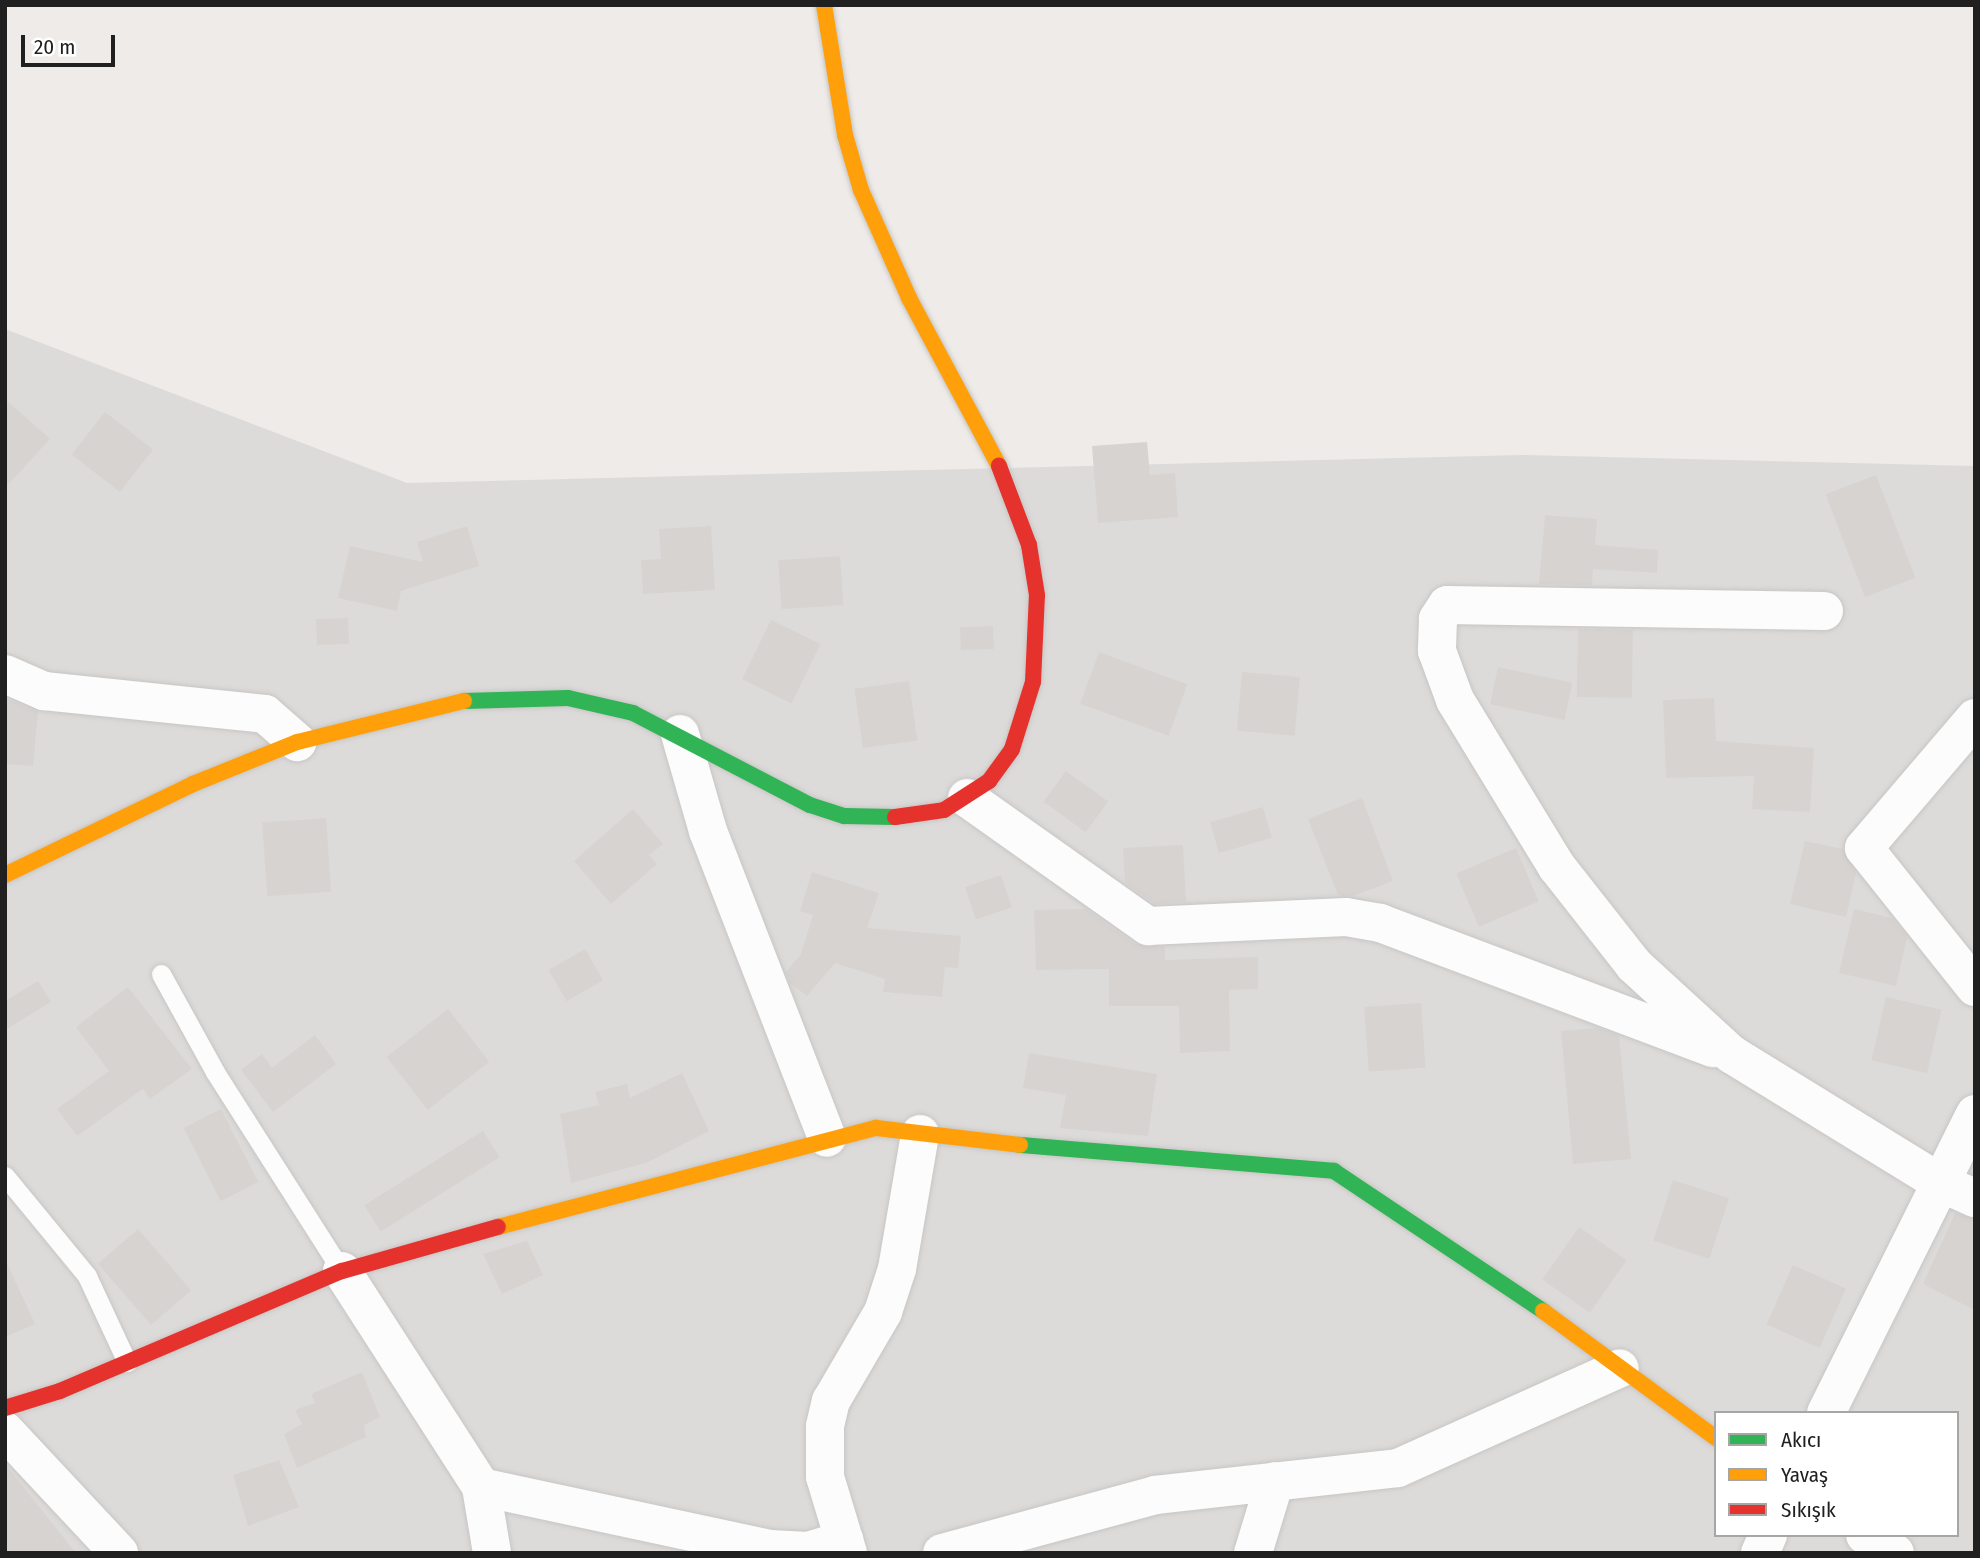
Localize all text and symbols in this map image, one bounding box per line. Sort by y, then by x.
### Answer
scale bar [24,21,119,65]
text: 20 m [34,34,75,60]
legend [1714,1411,1959,1537]
text: Akıcı [1781,1427,1821,1453]
text: Yavaş [1781,1462,1828,1488]
text: Sıkışık [1781,1497,1836,1523]

